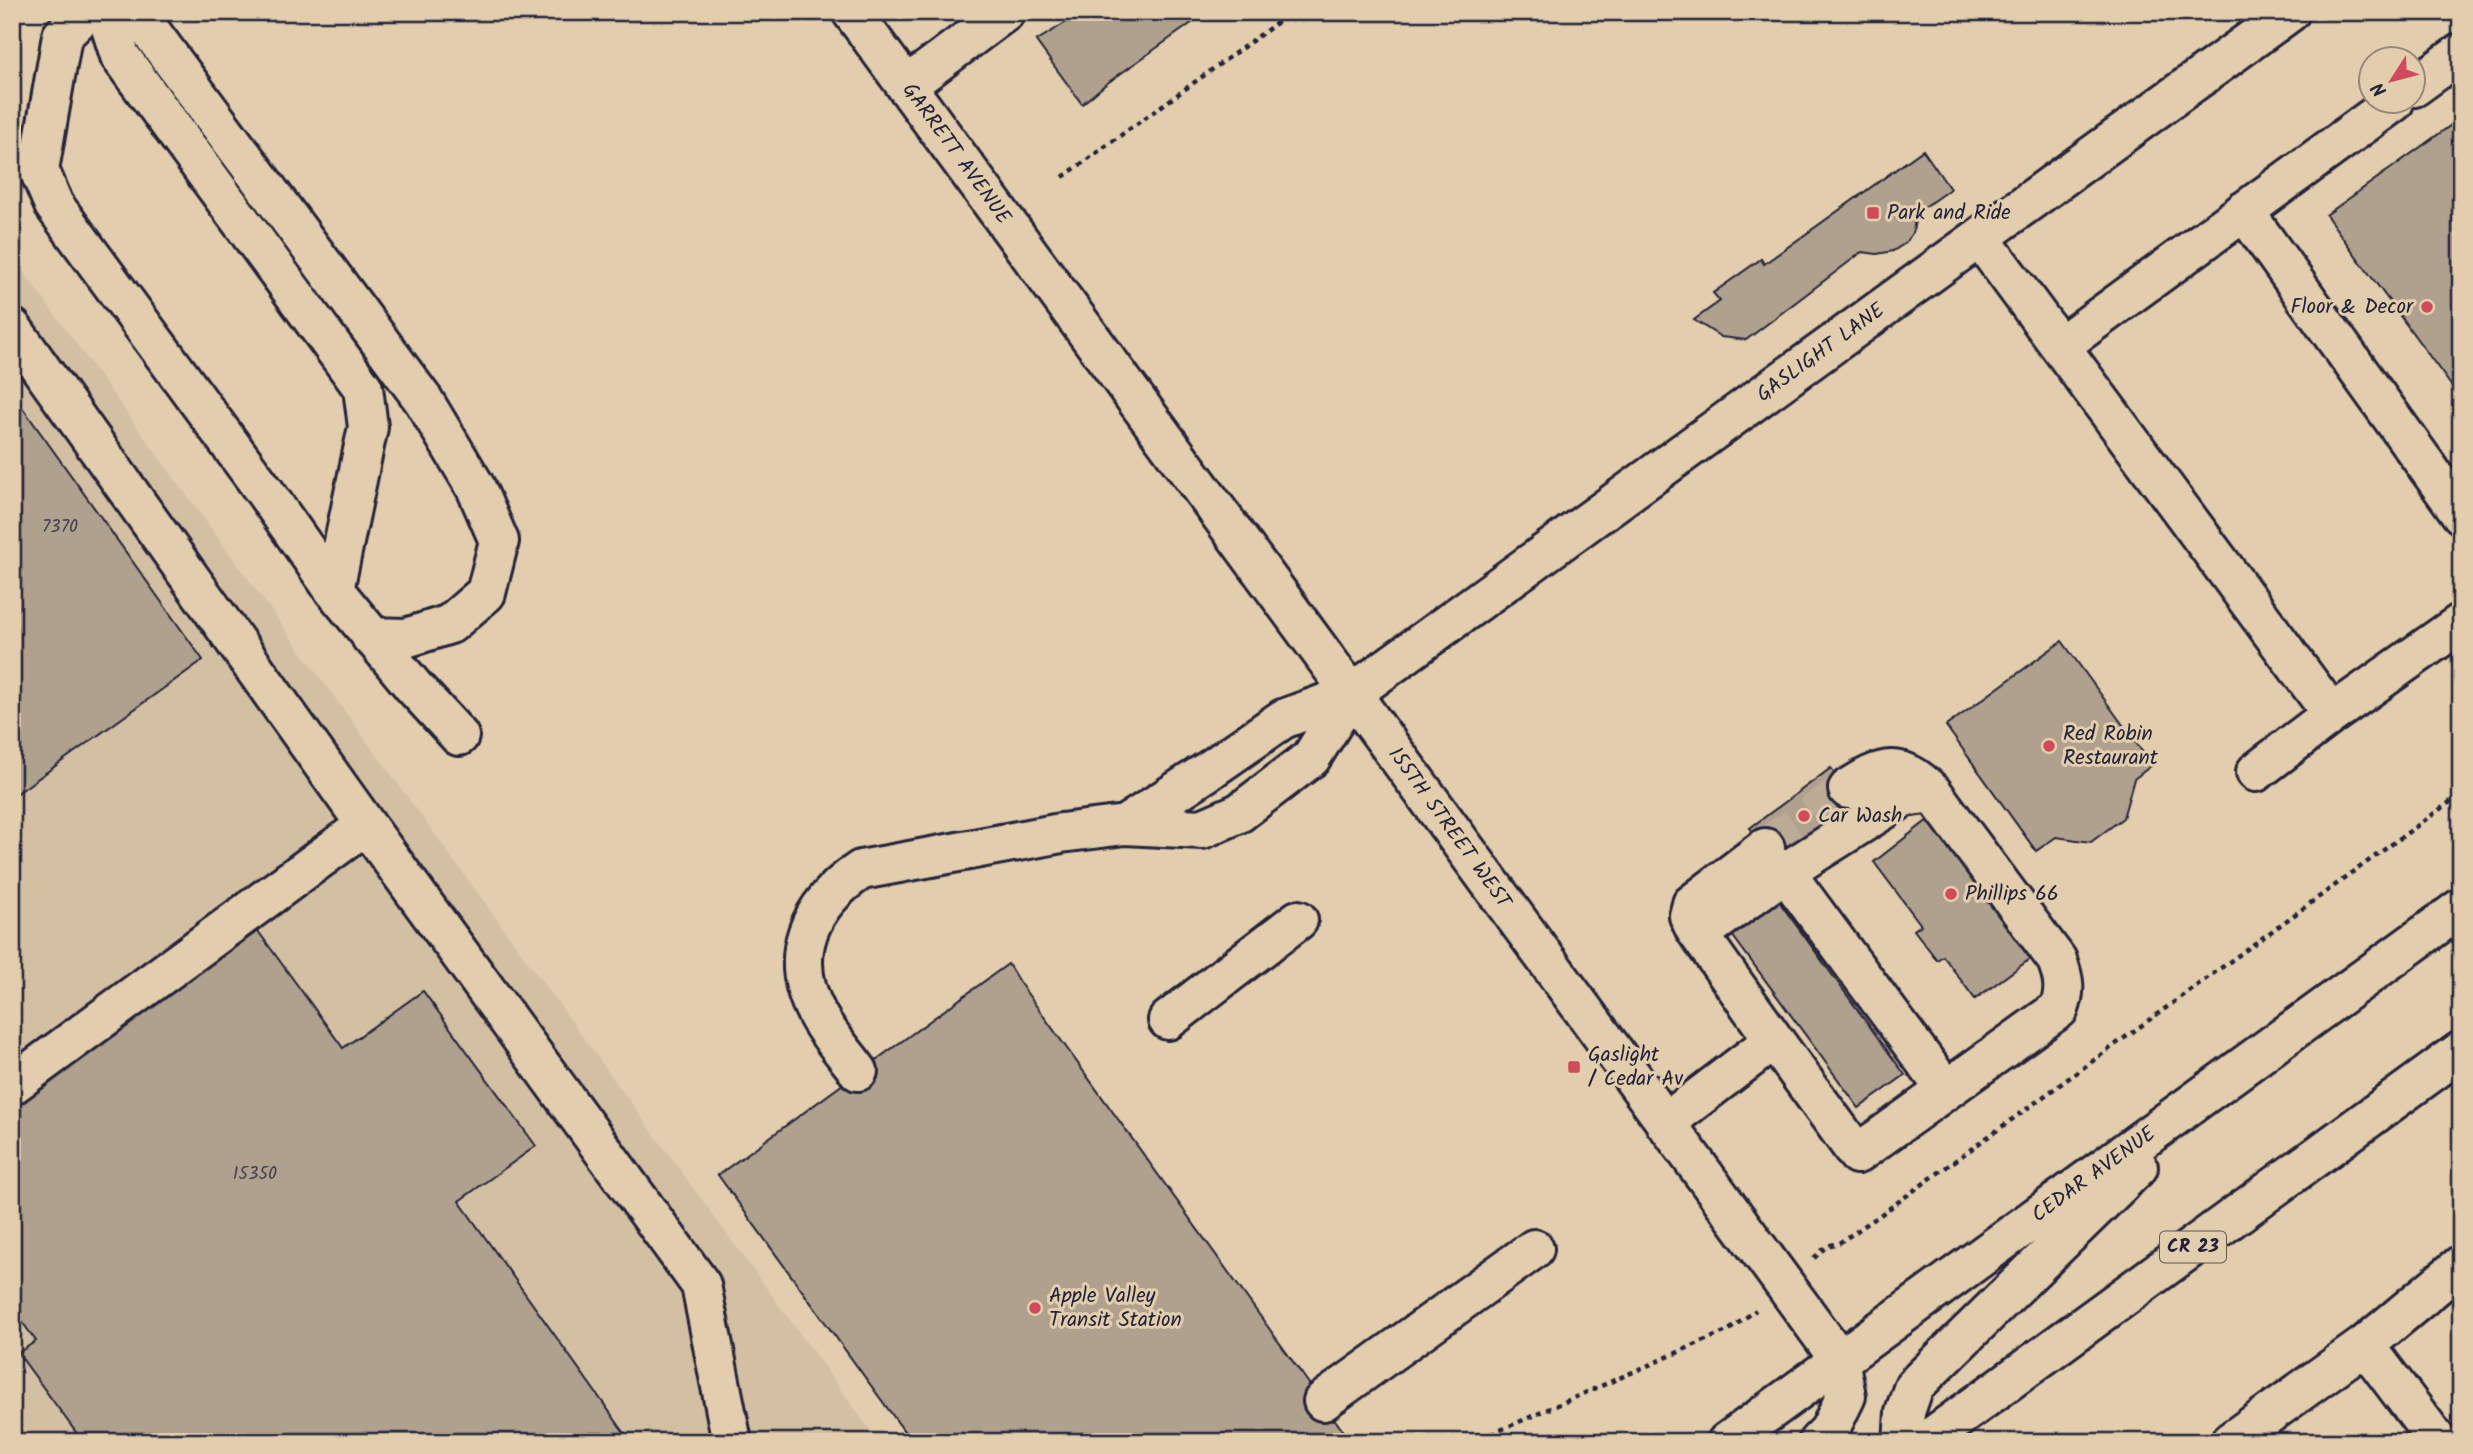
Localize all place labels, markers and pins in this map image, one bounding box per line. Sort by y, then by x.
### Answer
place label: Park and Ride [1887,197,2011,230]
marker: Park and Ride [1865,205,1881,221]
place label: Floor & Decor [2290,291,2414,324]
marker: Floor & Decor [2419,299,2435,315]
place label: Red Robin Restaurant [2063,718,2159,775]
marker: Red Robin Restaurant [2041,738,2057,754]
place label: Car Wash [1818,800,1902,833]
marker: Car Wash [1796,808,1812,824]
place label: Phillips 66 [1965,878,2059,911]
marker: Phillips 66 [1943,886,1959,902]
place label: Gaslight / Cedar Av [1588,1039,1683,1096]
marker: Gaslight / Cedar Av [1566,1059,1582,1075]
place label: Apple Valley Transit Station [1049,1280,1182,1337]
marker: Apple Valley Transit Station [1027,1300,1043,1316]

